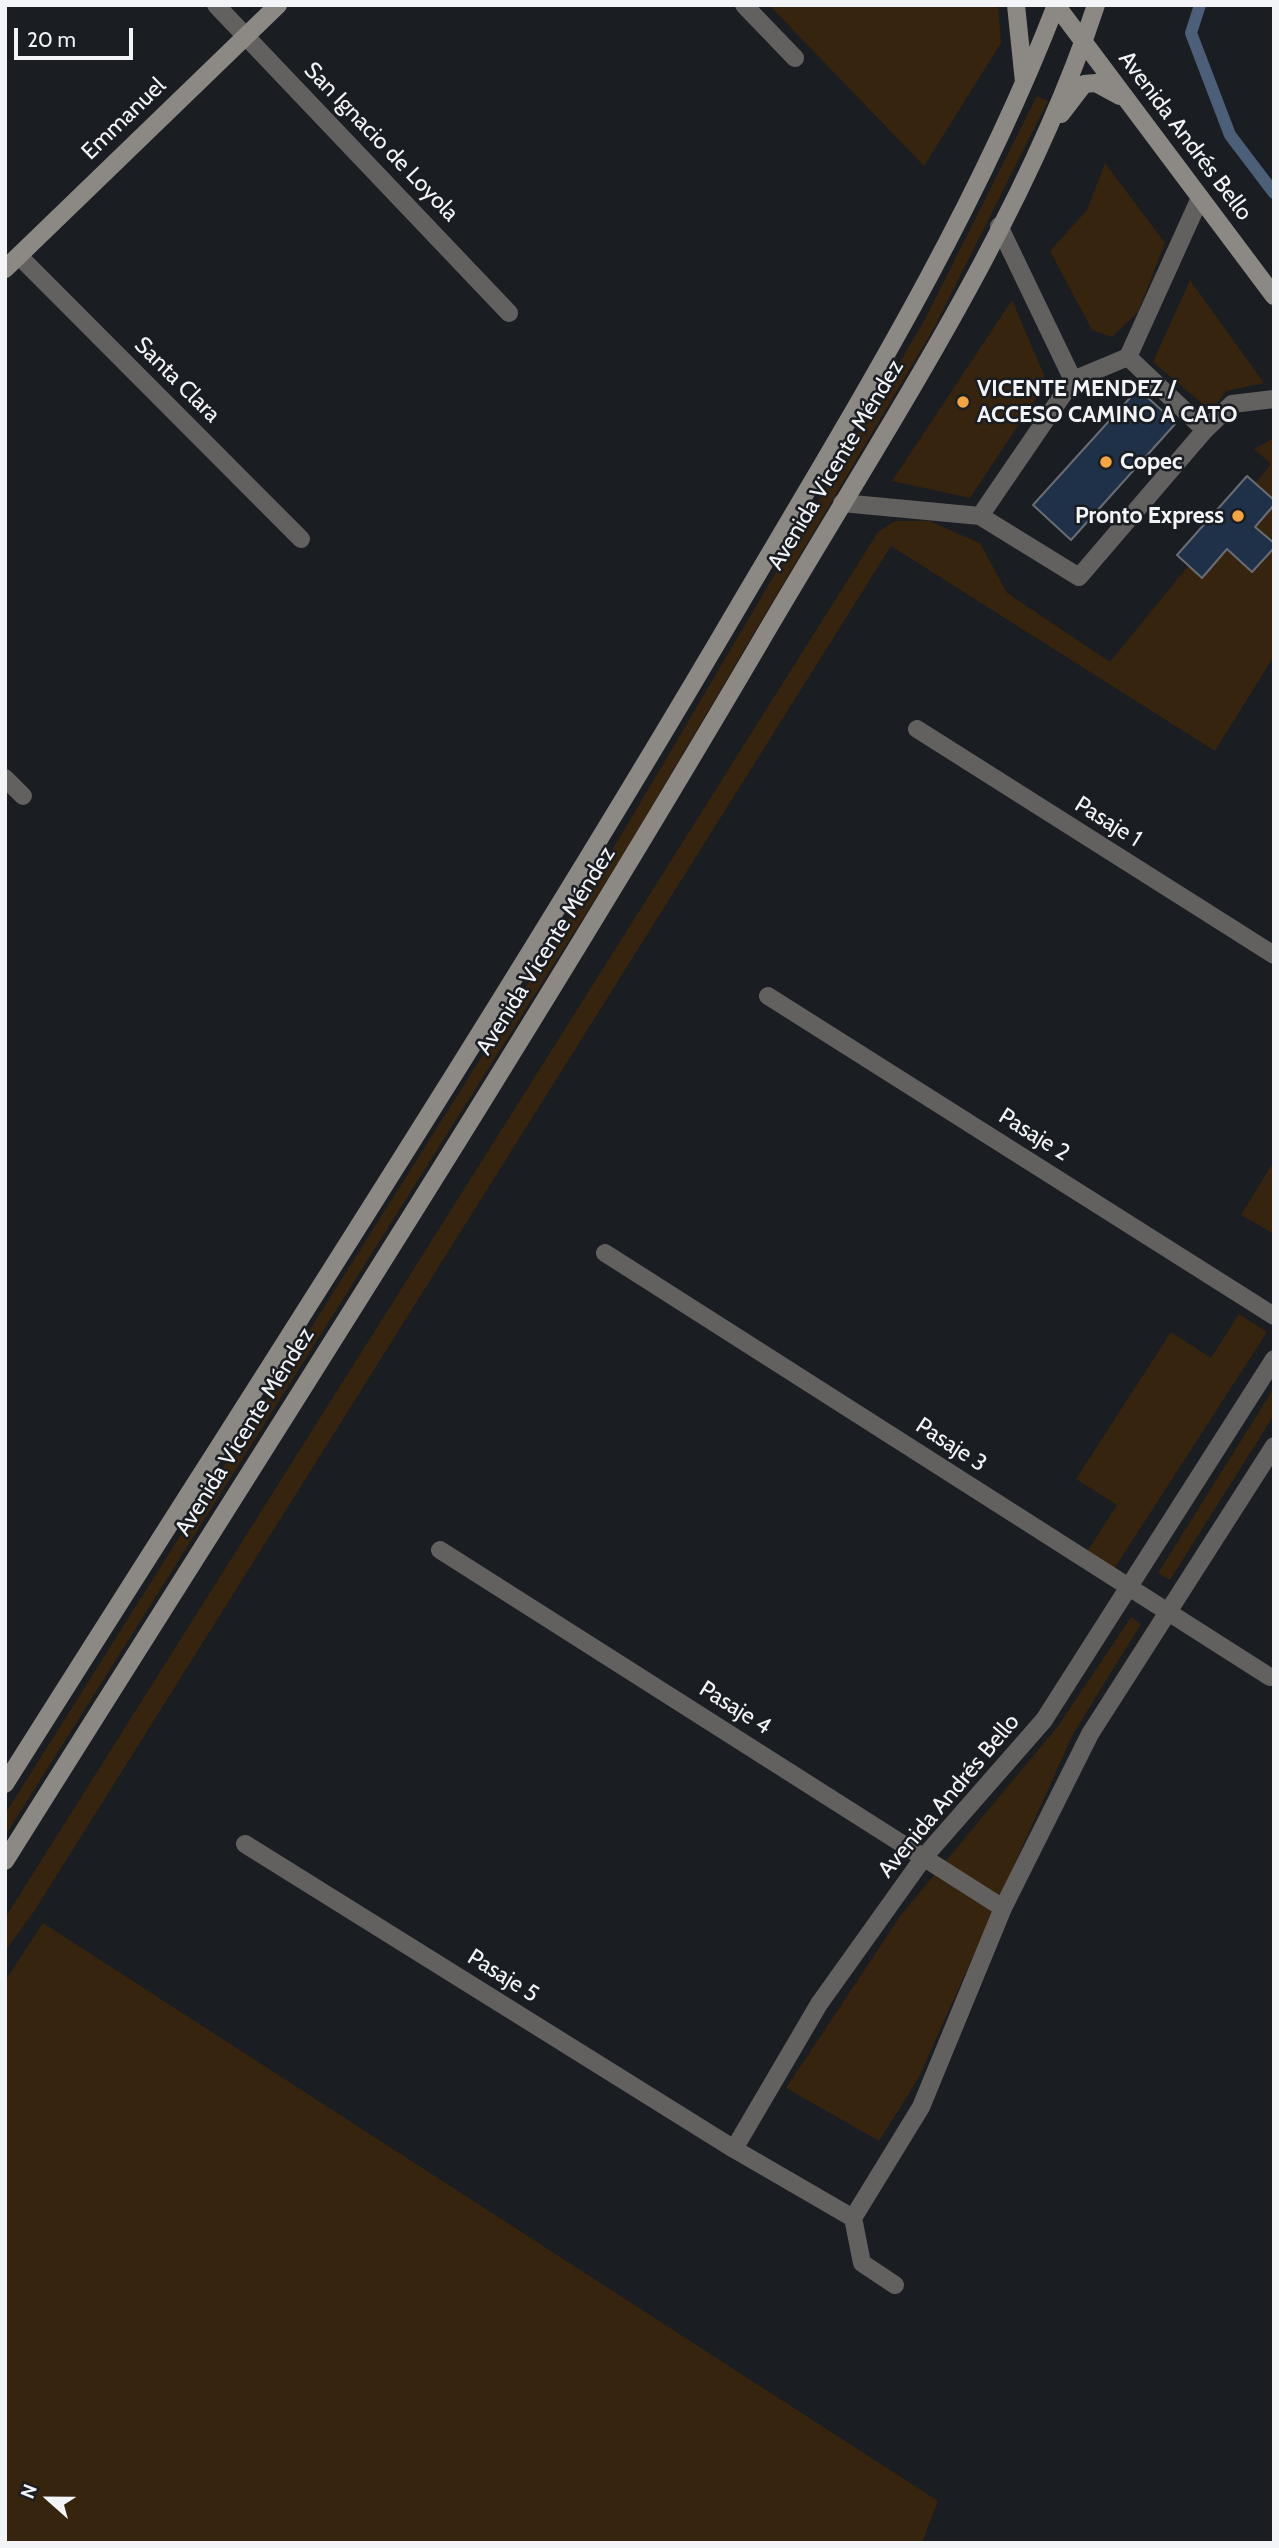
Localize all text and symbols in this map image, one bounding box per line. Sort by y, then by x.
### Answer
scale bar [18,14,136,58]
text: 20 m [27,27,76,52]
street label: Avenida Andrés Bello [1112,46,1258,226]
street label: San Ignacio de Loyola [298,57,464,227]
street label: Emmanuel [76,72,172,166]
street label: Santa Clara [128,331,226,429]
street label: Avenida Vicente Méndez [762,355,910,575]
place label: VICENTE MENDEZ / ACCESO CAMINO A CATO [977,375,1237,429]
marker: VICENTE MENDEZ / ACCESO CAMINO A CATO [955,394,971,410]
place label: Copec [1120,448,1182,476]
marker: Copec [1098,454,1114,470]
place label: Pronto Express [1075,502,1224,530]
marker: Pronto Express [1230,508,1246,524]
street label: Pasaje 1 [1069,791,1147,853]
street label: Avenida Vicente Méndez [471,842,621,1060]
street label: Pasaje 2 [993,1103,1075,1167]
street label: Avenida Vicente Méndez [170,1323,320,1541]
street label: Pasaje 3 [910,1412,992,1478]
street label: Pasaje 4 [694,1675,776,1741]
street label: Avenida Andrés Bello [873,1709,1025,1883]
street label: Pasaje 5 [462,1943,544,2009]
north arrow [14,2464,84,2534]
text: N [16,2481,42,2502]

